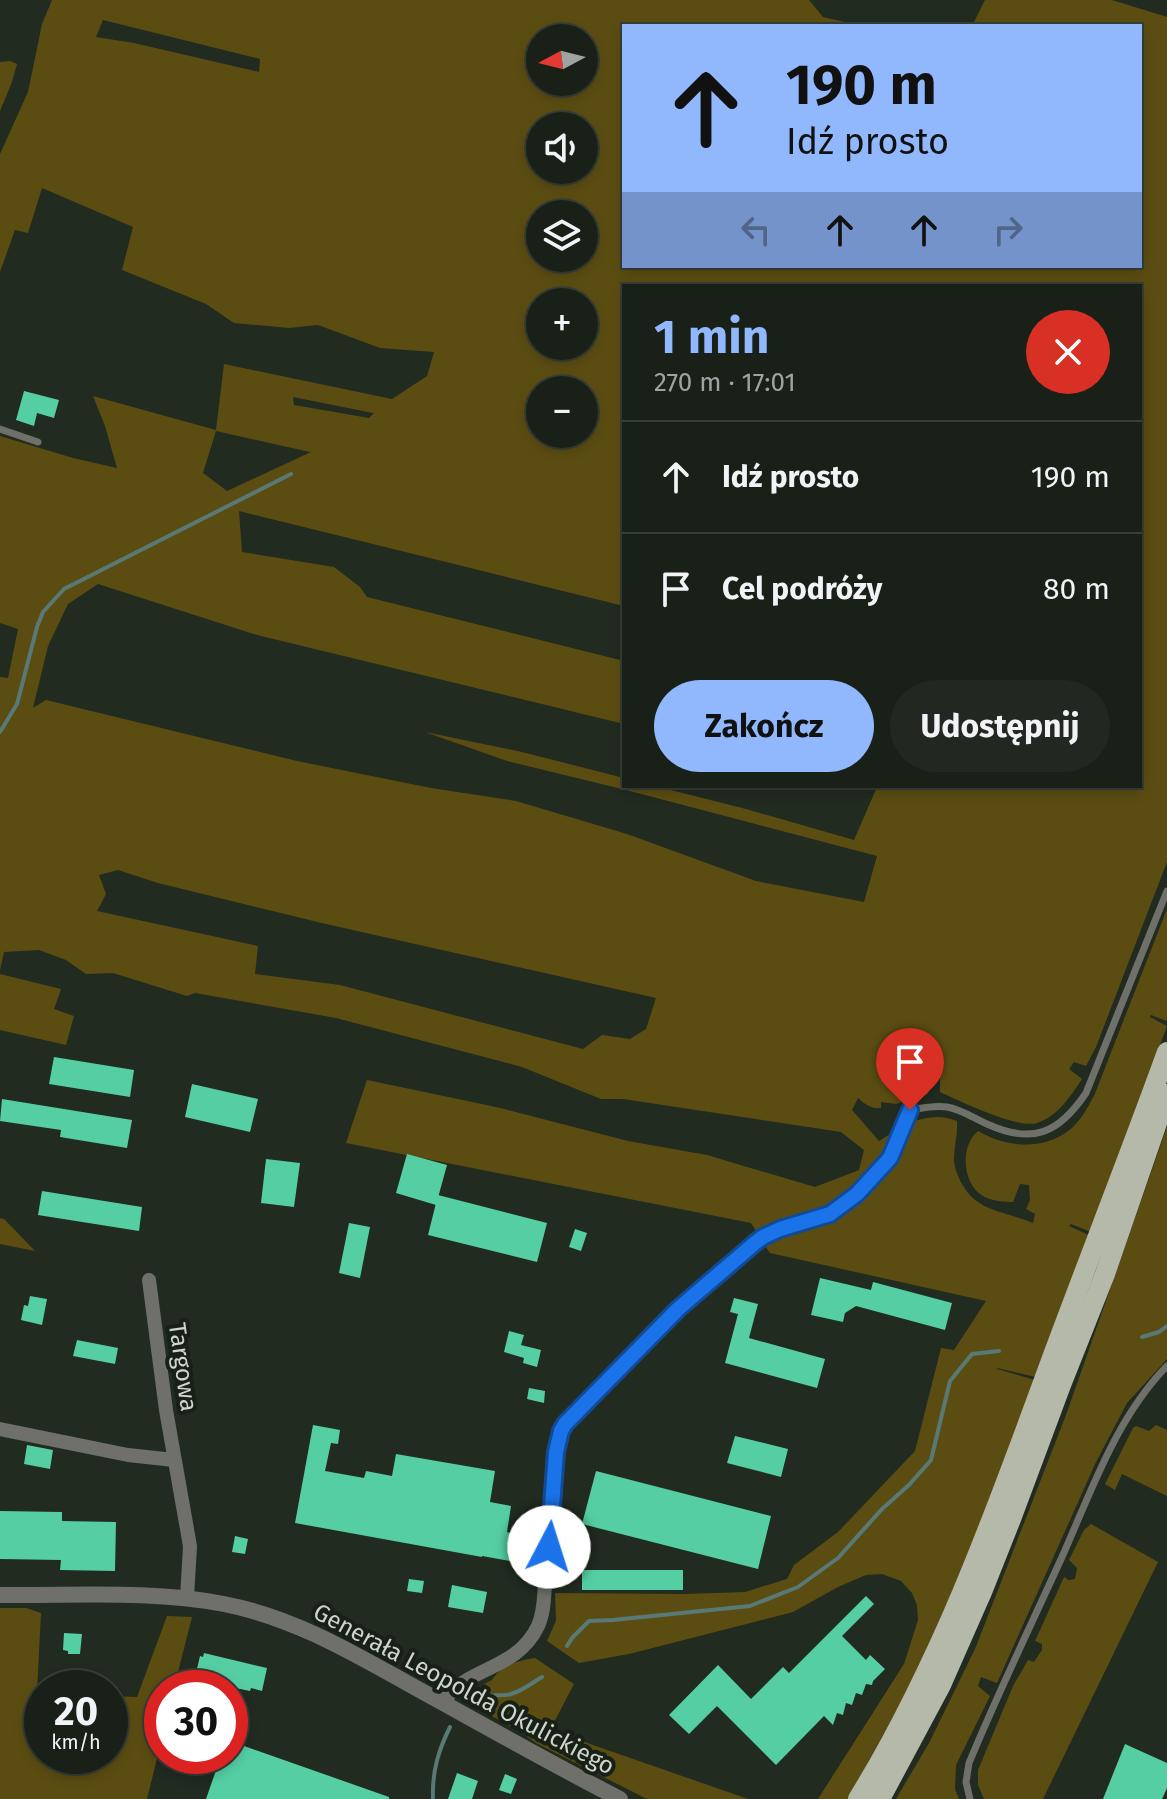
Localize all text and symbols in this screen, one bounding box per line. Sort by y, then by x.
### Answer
north arrow [526,24,598,96]
map controls [526,24,598,448]
text: 190 m [786,52,937,119]
icon: ahead [654,56,758,160]
button: sound [526,112,598,184]
text: Idź prosto [786,120,949,164]
button: layers [526,200,598,272]
icon: left [734,208,778,252]
icon: ahead [818,208,862,252]
icon: ahead [902,208,946,252]
icon: right [986,208,1030,252]
button: + [526,288,598,360]
text: 1 min [654,308,769,366]
button: close [1026,310,1110,394]
text: 270 m · 17:01 [654,367,796,398]
button: − [526,376,598,448]
icon: ahead [654,455,698,499]
text: Idź prosto [722,459,859,495]
text: 190 m [1031,459,1110,495]
icon: arrive [654,567,698,611]
text: Cel podróży [722,571,882,607]
text: 80 m [1043,571,1110,607]
button: Zakończ [654,680,874,772]
button: Udostępnij [890,680,1110,772]
pin [876,1028,944,1110]
icon: arrive [888,1040,932,1084]
street label: Targowa [163,1321,203,1413]
position arrow [507,1505,591,1589]
street label: Generała Leopolda Okulickiego [309,1598,619,1780]
speed limit sign: 30 [144,1670,248,1774]
text: 20 [54,1688,98,1736]
text: km/h [51,1730,101,1754]

